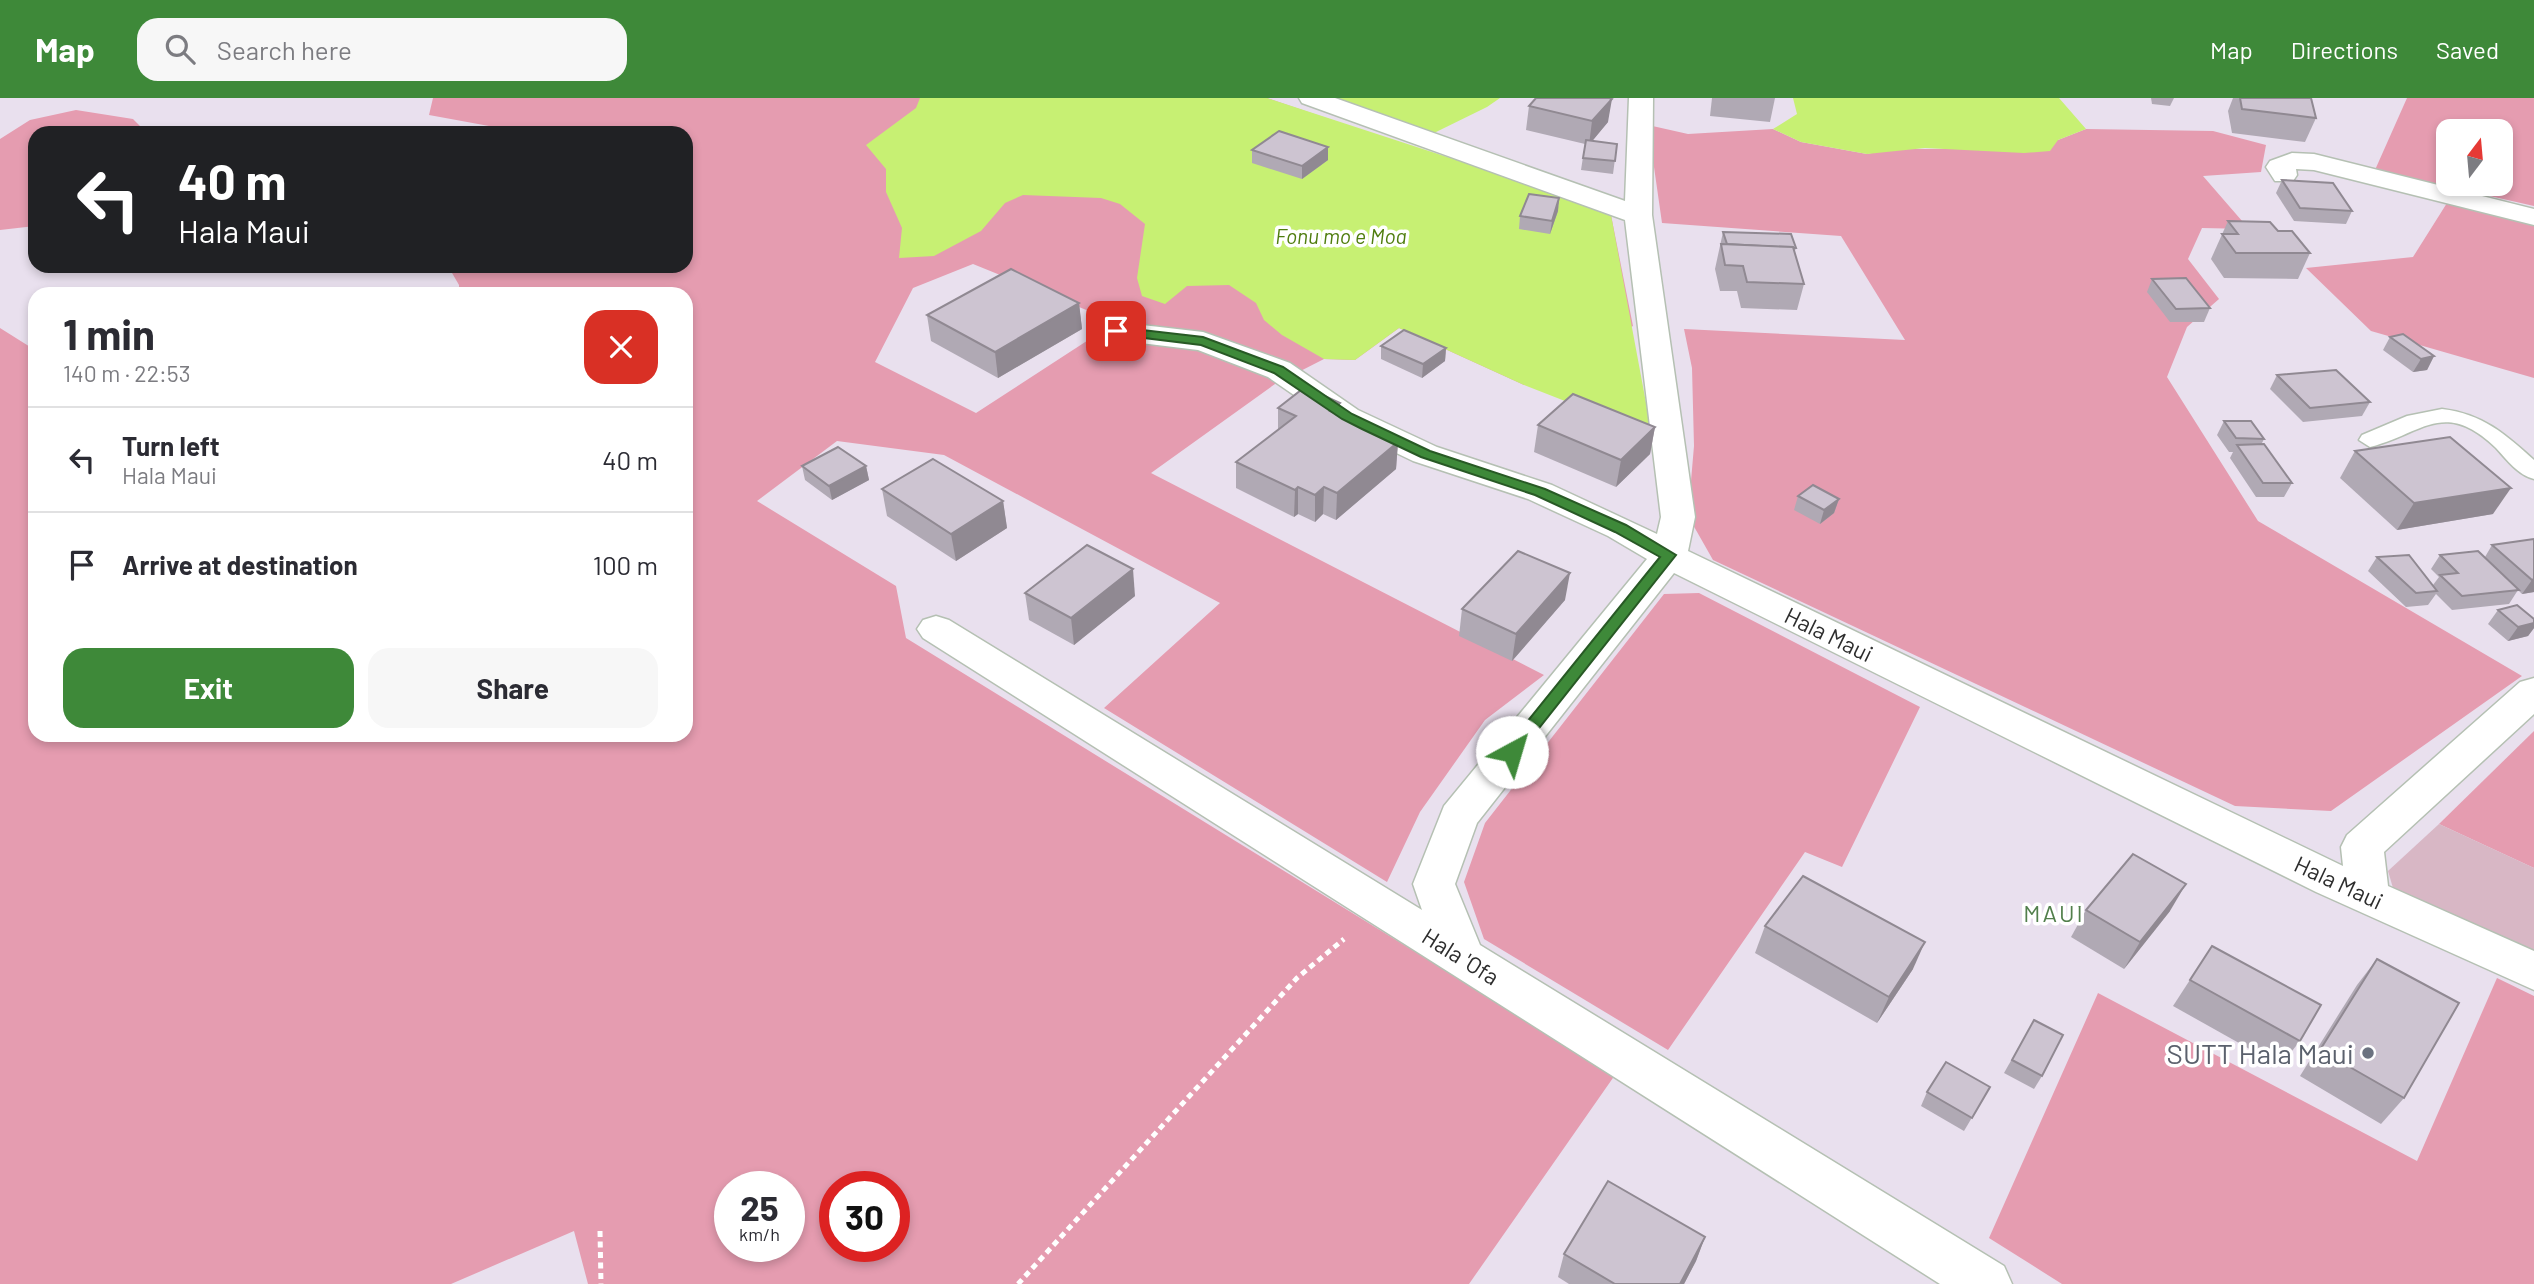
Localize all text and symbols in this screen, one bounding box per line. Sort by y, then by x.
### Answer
search box [137,18,627,81]
text: Map [35,29,95,69]
icon: search [161,30,199,68]
text: Search here [217,34,352,65]
text: Map [2210,35,2253,64]
text: Directions [2291,35,2398,64]
text: Saved [2436,35,2499,64]
north arrow [2436,119,2513,196]
map controls [2436,119,2513,196]
text: 40 m [178,151,286,210]
icon: left [63,154,154,245]
text: Hala Maui [178,211,310,249]
water label: Fonu mo e Moa [1275,223,1407,248]
pin [1086,301,1146,361]
text: 1 min [63,308,155,358]
button: close [584,310,658,384]
icon: arrive [1097,312,1135,350]
text: 140 m · 22:53 [63,359,191,387]
text: Turn left [122,430,220,461]
icon: left [63,441,101,479]
text: 40 m [602,444,658,475]
text: Hala Maui [122,461,217,489]
icon: arrive [63,546,101,584]
text: Arrive at destination [122,549,358,580]
text: 100 m [593,549,658,580]
street label: Hala Maui [1780,601,1878,667]
button: Exit [63,648,354,728]
button: Share [368,648,658,728]
position arrow [1475,715,1549,789]
street label: Hala Maui [2290,849,2388,915]
district label: MAUI [2023,898,2085,927]
street label: Hala 'Ofa [1417,922,1505,990]
place label: SUTT Hala Maui [2167,1036,2354,1070]
marker: SUTT Hala Maui [2360,1045,2376,1061]
speed limit sign: 30 [819,1171,910,1262]
text: 25 [740,1186,779,1228]
text: km/h [739,1223,780,1245]

